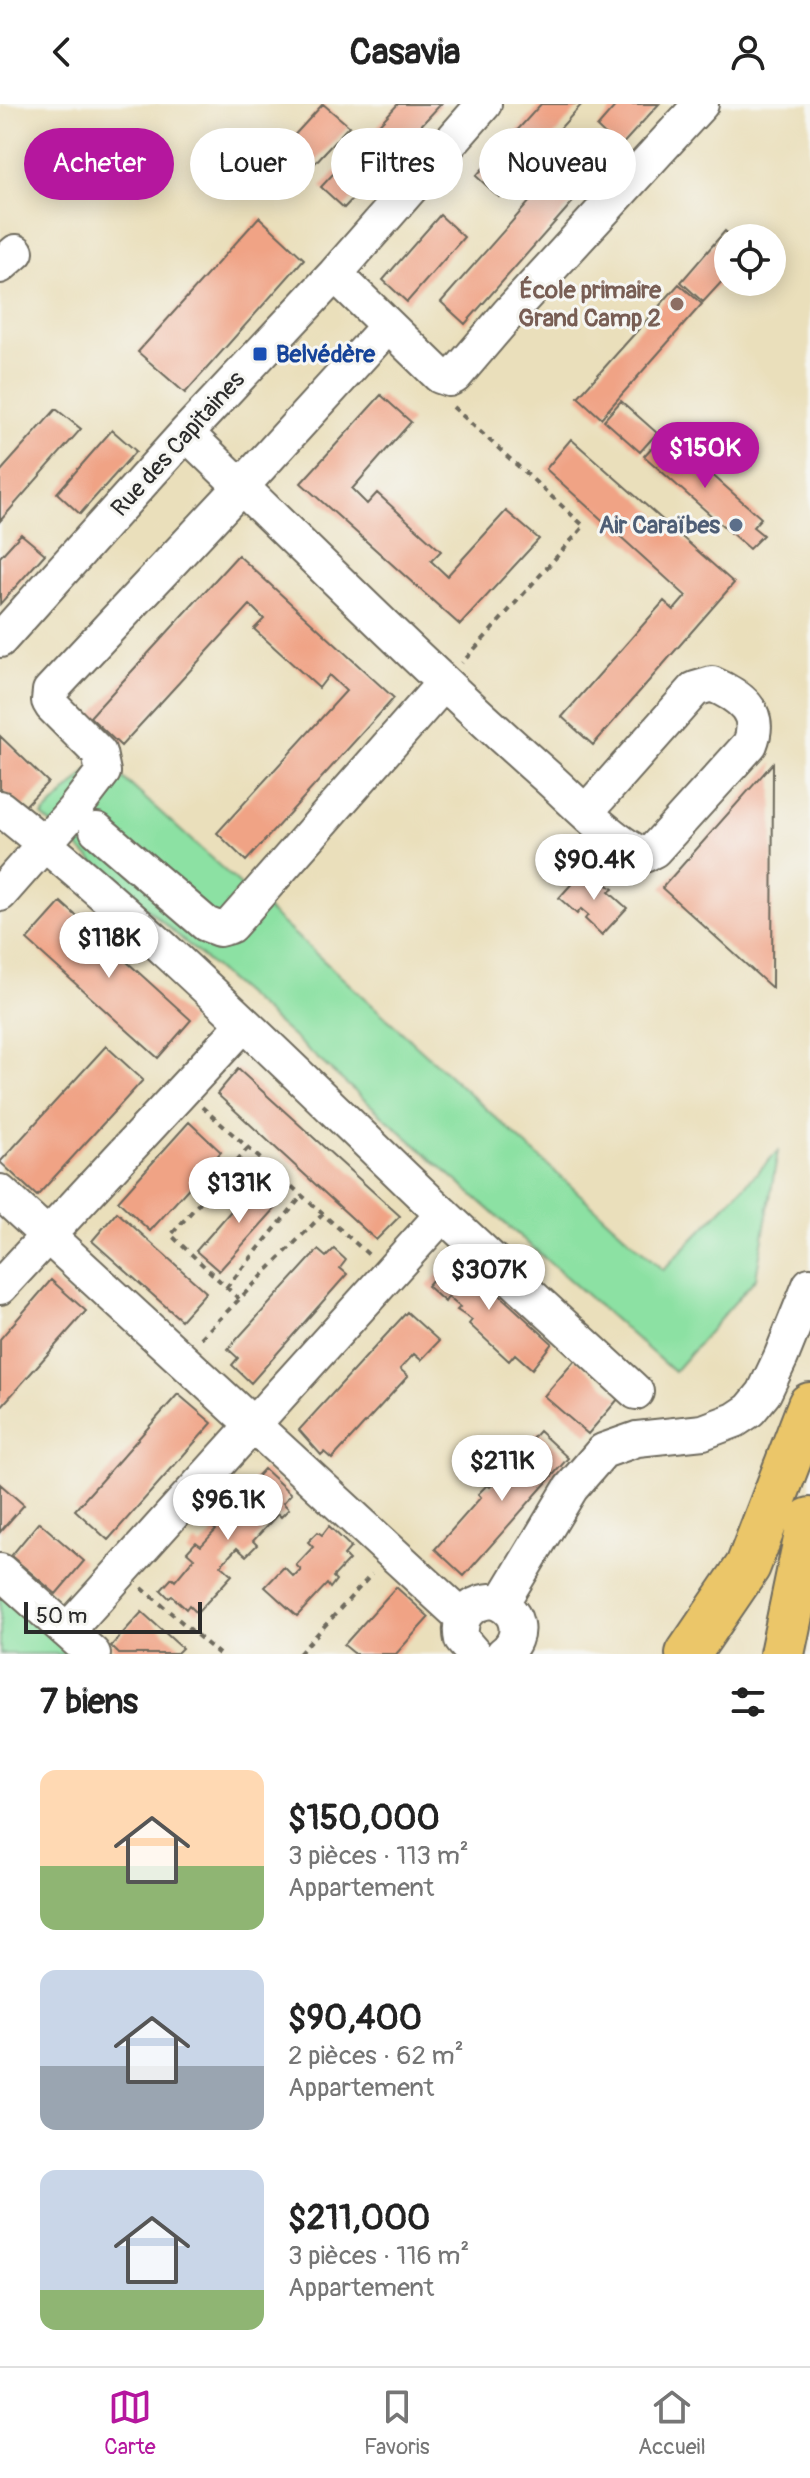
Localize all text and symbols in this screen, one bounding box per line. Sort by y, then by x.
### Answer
icon: back [40,30,84,74]
text: Casavia [349,30,461,75]
icon: person [726,30,770,74]
chip: Acheter [24,128,174,200]
chip: Louer [190,128,315,200]
chip: Filtres [331,128,463,200]
chip: Nouveau [479,128,636,200]
map controls [714,224,786,296]
button: locate [714,224,786,296]
place label: École primaire Grand Camp 2 [518,276,662,333]
marker: École primaire Grand Camp 2 [668,295,686,313]
place label: Belvédère [276,340,376,369]
marker: Belvédère [251,345,269,363]
street label: Rue des Capitaines [105,365,251,523]
pin: $150K [649,422,761,490]
text: $150K [669,432,741,464]
place label: Air Caraïbes [599,511,720,540]
marker: Air Caraïbes [727,516,745,534]
pin: $90.4K [529,834,659,902]
text: $90.4K [553,844,635,876]
pin: $118K [53,912,165,980]
text: $118K [77,922,141,954]
pin: $131K [183,1157,295,1225]
text: $131K [207,1167,271,1199]
pin: $307K [433,1244,545,1312]
text: $307K [451,1254,527,1286]
pin: $211K [446,1435,558,1503]
text: $211K [470,1445,534,1477]
pin: $96.1K [163,1474,293,1542]
text: $96.1K [191,1484,265,1516]
scale bar [24,1598,202,1634]
text: 50 m [36,1602,87,1630]
icon: filters [726,1680,770,1724]
text: 7 biens [40,1681,138,1724]
text: $150,000 [288,1797,440,1840]
icon: home [104,1802,200,1898]
text: 3 pièces · 113 m² [288,1840,469,1872]
text: Appartement [288,1872,434,1904]
text: $90,400 [288,1997,422,2040]
icon: home [104,2002,200,2098]
text: 2 pièces · 62 m² [288,2040,464,2072]
text: Appartement [288,2072,434,2104]
text: $211,000 [288,2197,430,2240]
icon: home [104,2202,200,2298]
text: 3 pièces · 116 m² [288,2240,469,2272]
text: Appartement [288,2272,434,2304]
tab: Carte [104,2385,156,2461]
tab: Favoris [364,2385,430,2461]
tab: Accueil [638,2385,706,2461]

